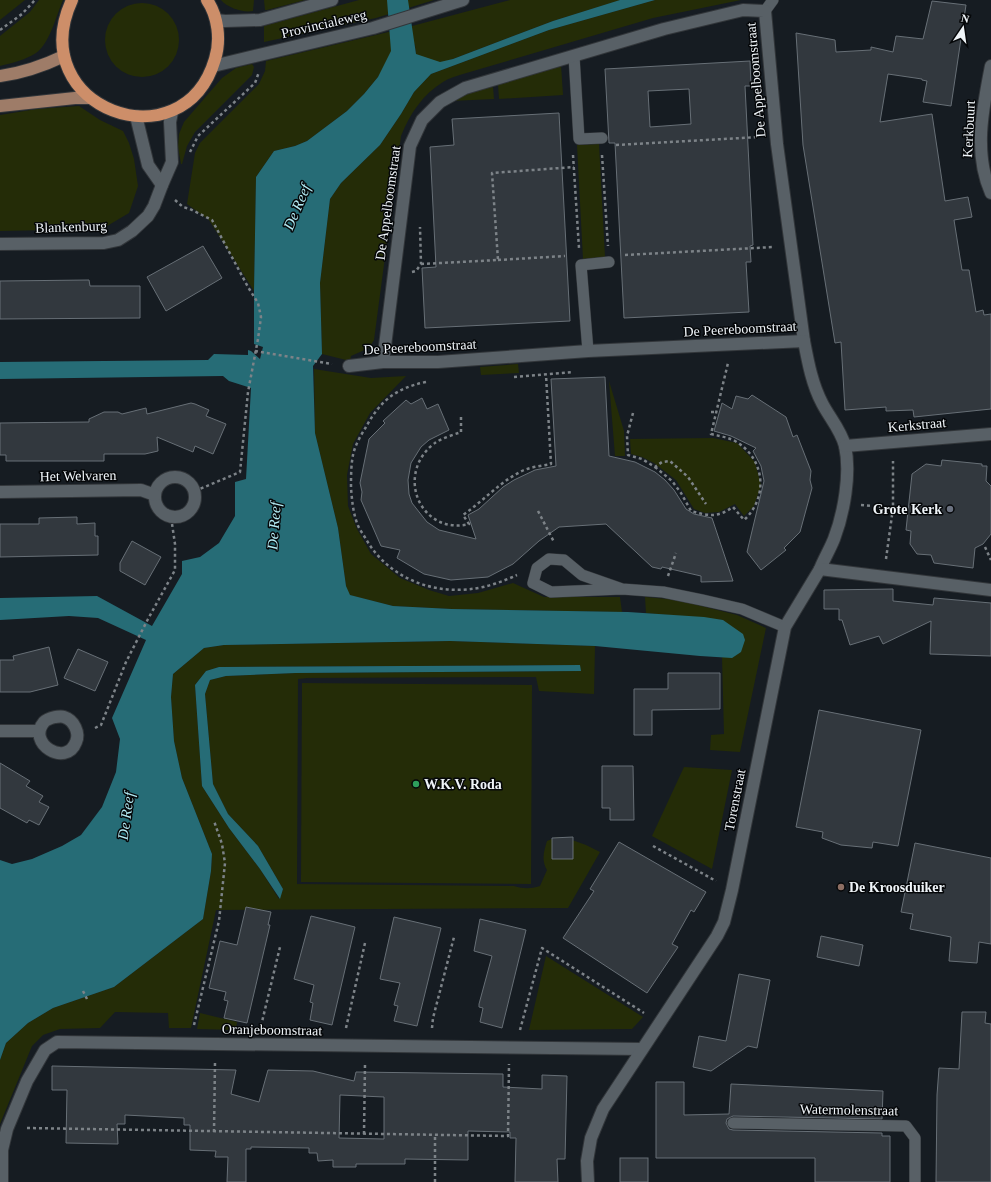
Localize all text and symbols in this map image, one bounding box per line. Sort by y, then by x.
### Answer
street label: Provincialeweg [280,7,368,41]
north arrow [943,8,983,48]
text: N [960,12,971,25]
street label: De Appelboomstraat [743,22,769,138]
street label: Kerkbuurt [960,100,978,158]
street label: De Appelboomstraat [373,145,403,261]
water label: De Reef [280,180,314,233]
street label: Blankenburg [35,218,107,236]
street label: De Peereboomstraat [683,319,797,339]
street label: De Peereboomstraat [363,337,477,357]
street label: Kerkstraat [887,415,947,435]
street label: Het Welvaren [39,468,117,484]
water label: De Reef [264,500,284,551]
place label: Grote Kerk [873,502,942,517]
marker: Grote Kerk [945,504,955,514]
street label: Torenstraat [722,768,748,832]
place label: W.K.V. Roda [424,777,502,792]
marker: W.K.V. Roda [411,779,421,789]
water label: De Reef [115,789,138,842]
place label: De Kroosduiker [849,880,945,895]
marker: De Kroosduiker [836,882,846,892]
street label: Oranjeboomstraat [222,1022,322,1038]
street label: Watermolenstraat [800,1102,898,1118]

